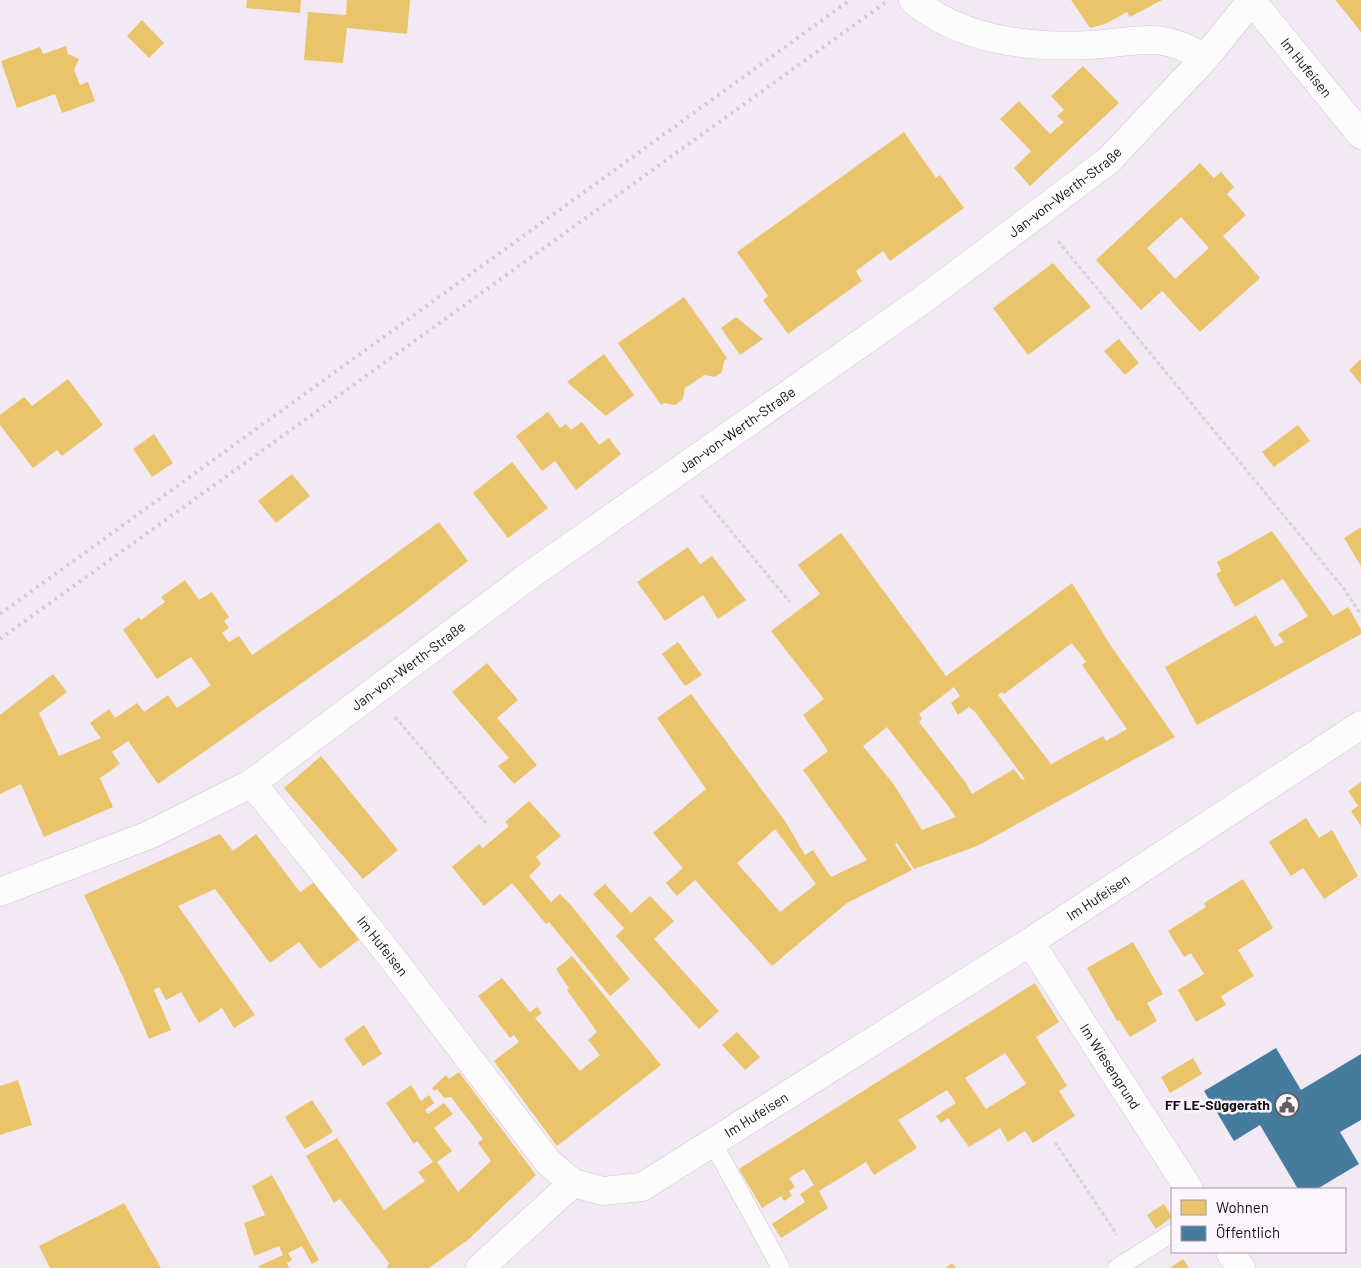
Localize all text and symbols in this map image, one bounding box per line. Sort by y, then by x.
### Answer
street label: Im Hufeisen [1277,34,1336,101]
street label: Jan-von-Werth-Straße [1005,143,1125,241]
street label: Jan-von-Werth-Straße [675,383,798,476]
street label: Jan-von-Werth-Straße [347,618,468,714]
street label: Im Hufeisen [1063,870,1132,924]
street label: Im Hufeisen [354,912,412,979]
street label: Im Wiesengrund [1077,1020,1144,1112]
street label: Im Hufeisen [721,1088,791,1141]
public building icon: FF LE-Süggerath [1274,1092,1300,1118]
place label: FF LE-Süggerath [1165,1096,1270,1113]
legend [1171,1188,1346,1253]
text: Wohnen [1216,1198,1269,1216]
text: Öffentlich [1216,1223,1280,1241]

